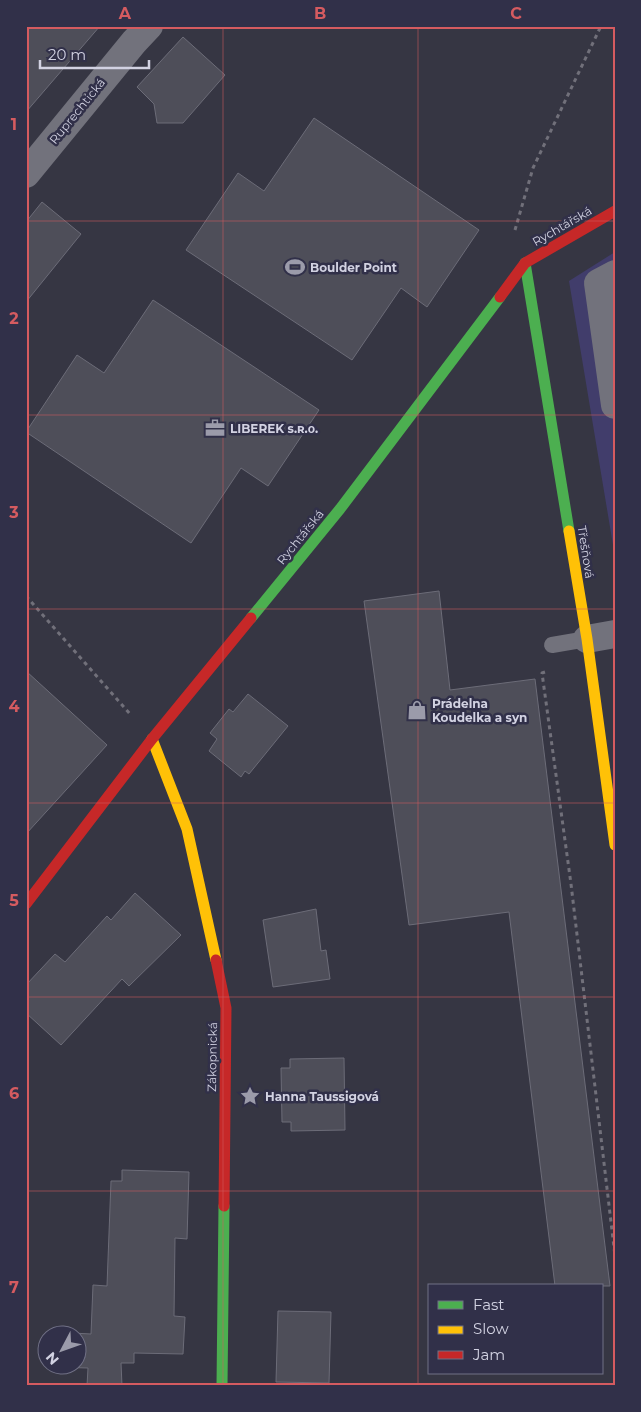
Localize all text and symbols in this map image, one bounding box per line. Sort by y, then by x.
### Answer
text: A [118,4,132,23]
text: B [314,4,326,23]
text: C [510,4,522,23]
scale bar [40,38,149,70]
text: 20 m [48,45,86,64]
street label: Ruprechtická [46,75,108,147]
text: 1 [11,115,17,134]
street label: Rychtářská [530,203,594,249]
sports icon: Boulder Point [284,256,306,278]
place label: Boulder Point [310,260,398,275]
text: 2 [9,309,19,328]
office icon: LIBEREK s.ʀ.ᴏ. [204,417,226,439]
place label: LIBEREK s.ʀ.ᴏ. [230,421,318,436]
text: 3 [8,503,19,522]
street label: Rychtářská [273,507,327,567]
street label: Třešňová [574,525,598,579]
place label: Prádelna Koudelka a syn [432,696,527,725]
text: 4 [8,697,20,716]
shop icon: Prádelna Koudelka a syn [406,699,428,721]
text: 5 [9,891,19,910]
street label: Zákopnická [204,1022,220,1092]
text: 6 [9,1084,19,1103]
place icon: Hanna Taussigová [239,1085,261,1107]
place label: Hanna Taussigová [265,1089,379,1104]
text: 7 [9,1278,19,1297]
legend [428,1284,604,1374]
text: Fast [473,1295,504,1314]
text: Slow [473,1319,509,1338]
north arrow [38,1324,88,1374]
text: Jam [472,1345,505,1364]
text: N [42,1348,63,1369]

